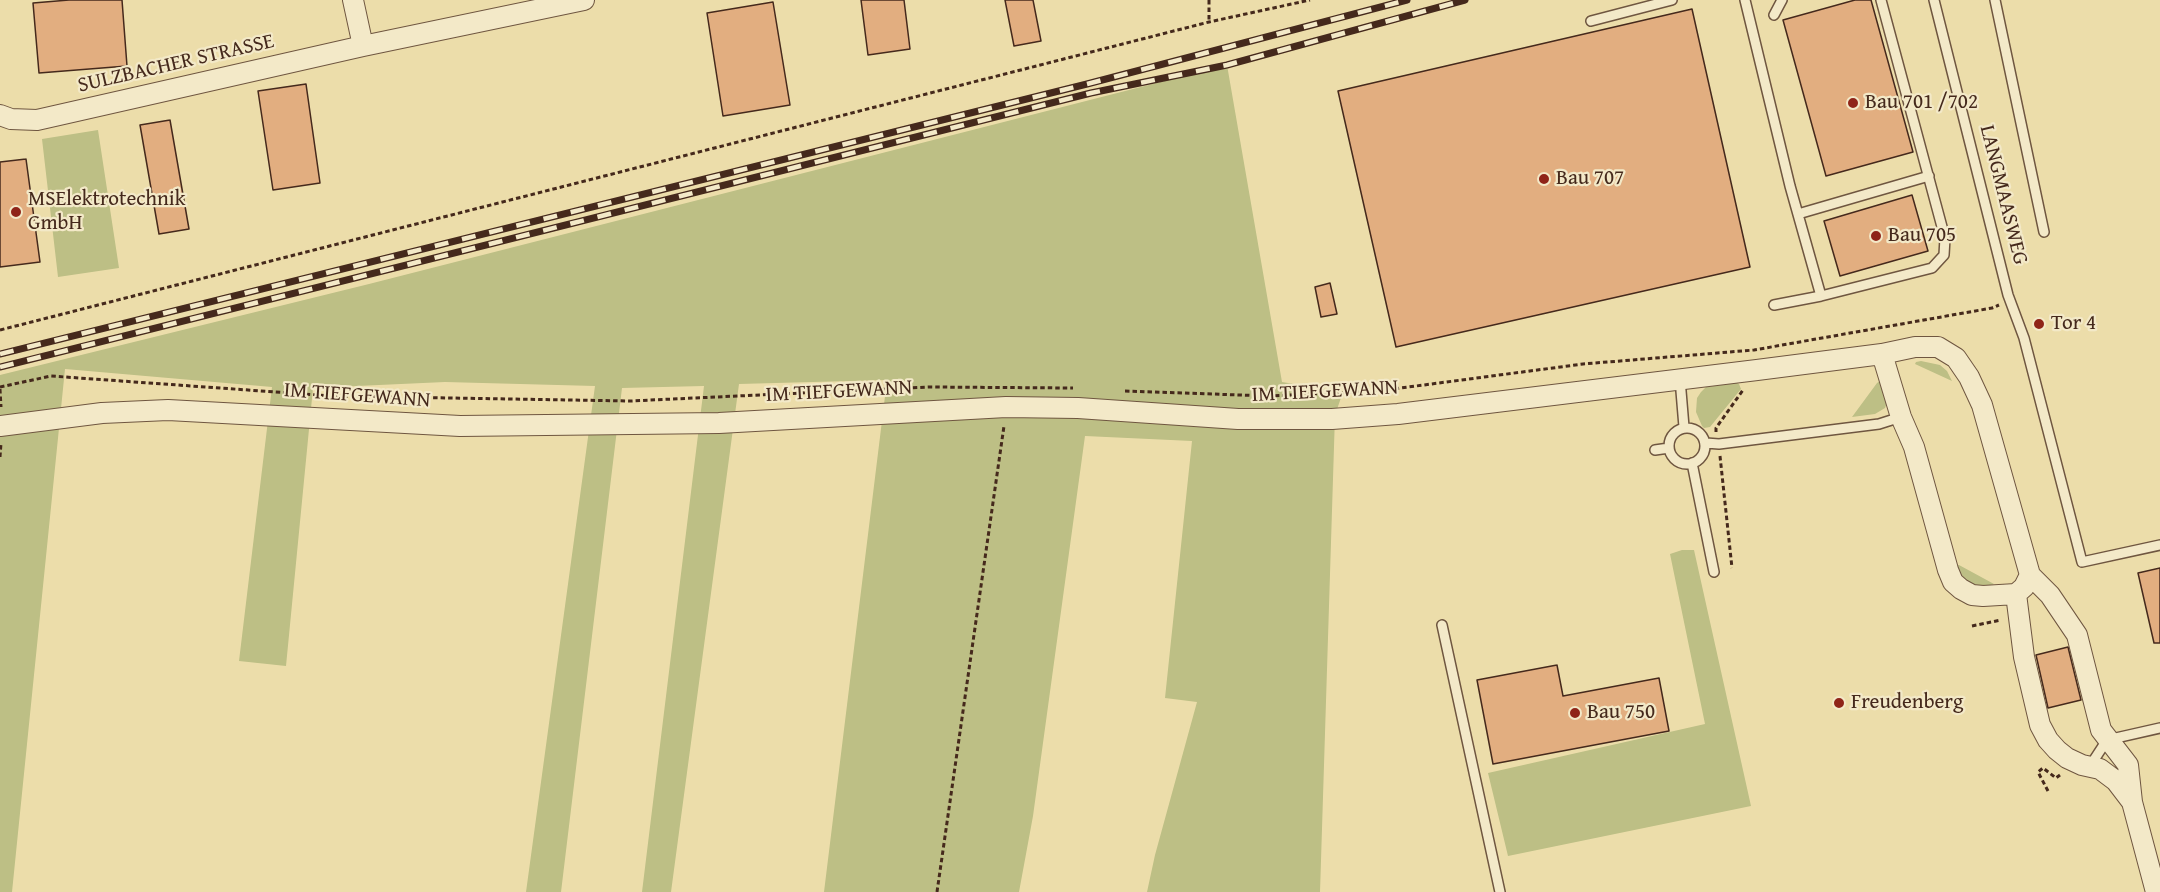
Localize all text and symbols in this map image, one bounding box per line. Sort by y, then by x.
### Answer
street label: SULZBACHER STRASSE [76,29,276,99]
place label: Bau 701 /702 [1865,90,1978,116]
marker: Bau 701 /702 [1846,96,1860,110]
street label: LANGMAASWEG [1973,123,2033,267]
place label: Bau 707 [1556,166,1624,192]
marker: Bau 707 [1537,172,1551,186]
place label: MSElektrotechnik GmbH [28,187,185,237]
marker: MSElektrotechnik GmbH [9,205,23,219]
place label: Bau 705 [1888,223,1956,249]
marker: Bau 705 [1869,229,1883,243]
place label: Tor 4 [2051,311,2096,337]
marker: Tor 4 [2032,317,2046,331]
street label: IM TIEFGEWANN [765,376,913,408]
street label: IM TIEFGEWANN [1251,376,1399,408]
street label: IM TIEFGEWANN [283,378,431,414]
place label: Freudenberg [1851,690,1963,716]
marker: Freudenberg [1832,696,1846,710]
place label: Bau 750 [1587,700,1655,726]
marker: Bau 750 [1568,706,1582,720]

